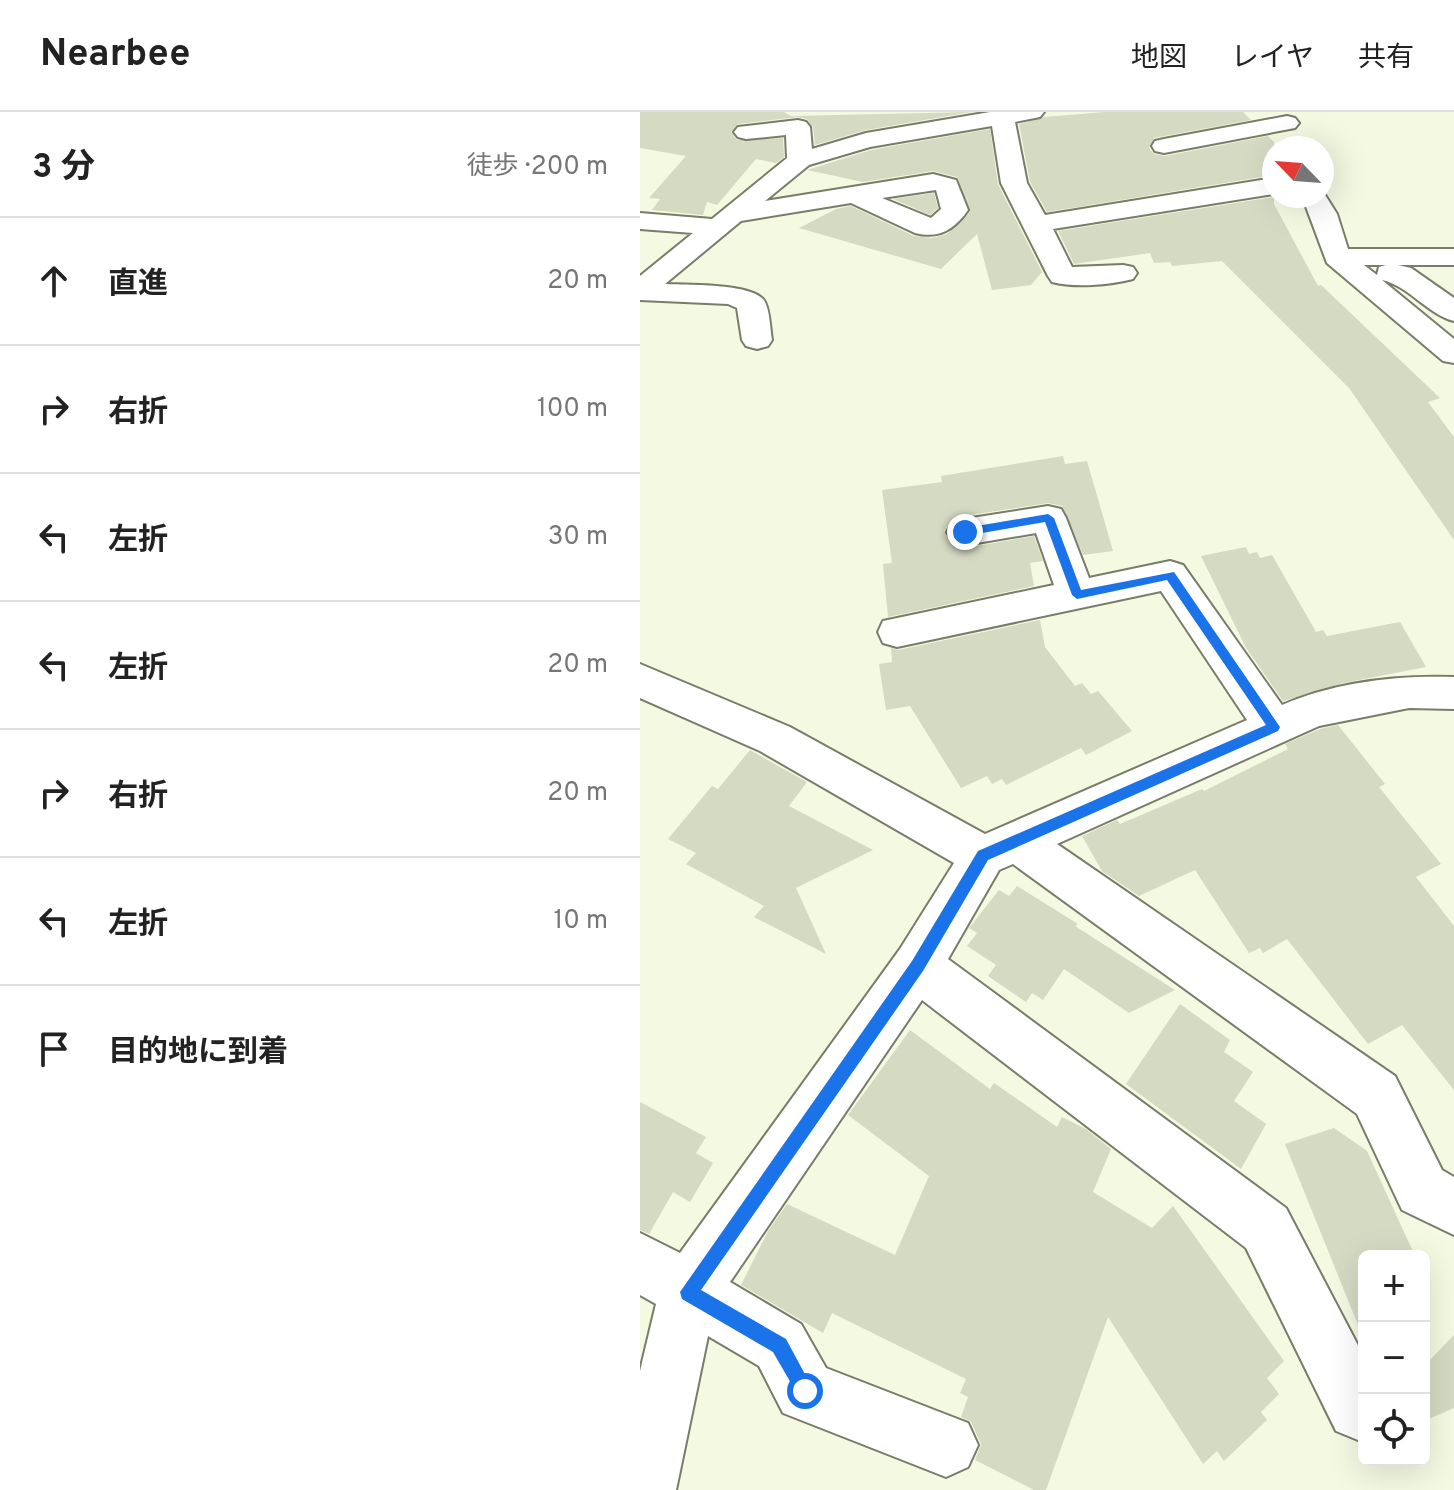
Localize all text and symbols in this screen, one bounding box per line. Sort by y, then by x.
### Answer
text: Nearbee [40,31,190,80]
text: 地図 [1131,41,1187,77]
text: レイヤ [1231,41,1314,77]
text: 共有 [1358,41,1414,77]
north arrow [1262,136,1334,208]
text: 3 分 [32,147,95,190]
text: 徒歩 · 200 m [467,151,608,184]
icon: ahead [32,259,76,303]
text: 20 m [547,265,608,298]
text: 直進 [108,267,168,304]
icon: right [32,387,76,431]
text: 100 m [537,393,608,426]
text: 右折 [108,395,168,432]
route end [947,514,983,550]
icon: left [32,515,76,559]
text: 30 m [548,521,608,554]
text: 左折 [108,523,168,560]
icon: left [32,643,76,687]
text: 20 m [547,649,608,682]
text: 左折 [108,651,168,688]
icon: right [32,771,76,815]
text: 20 m [547,777,608,810]
text: 右折 [108,779,168,816]
icon: left [32,899,76,943]
text: 10 m [553,905,608,938]
text: 左折 [108,907,168,944]
icon: arrive [32,1027,76,1071]
text: 目的地に到着 [108,1035,288,1072]
map controls [1358,1250,1430,1466]
button: + [1358,1250,1430,1322]
button: − [1358,1322,1430,1394]
route start [787,1373,823,1409]
button: locate [1358,1394,1430,1466]

